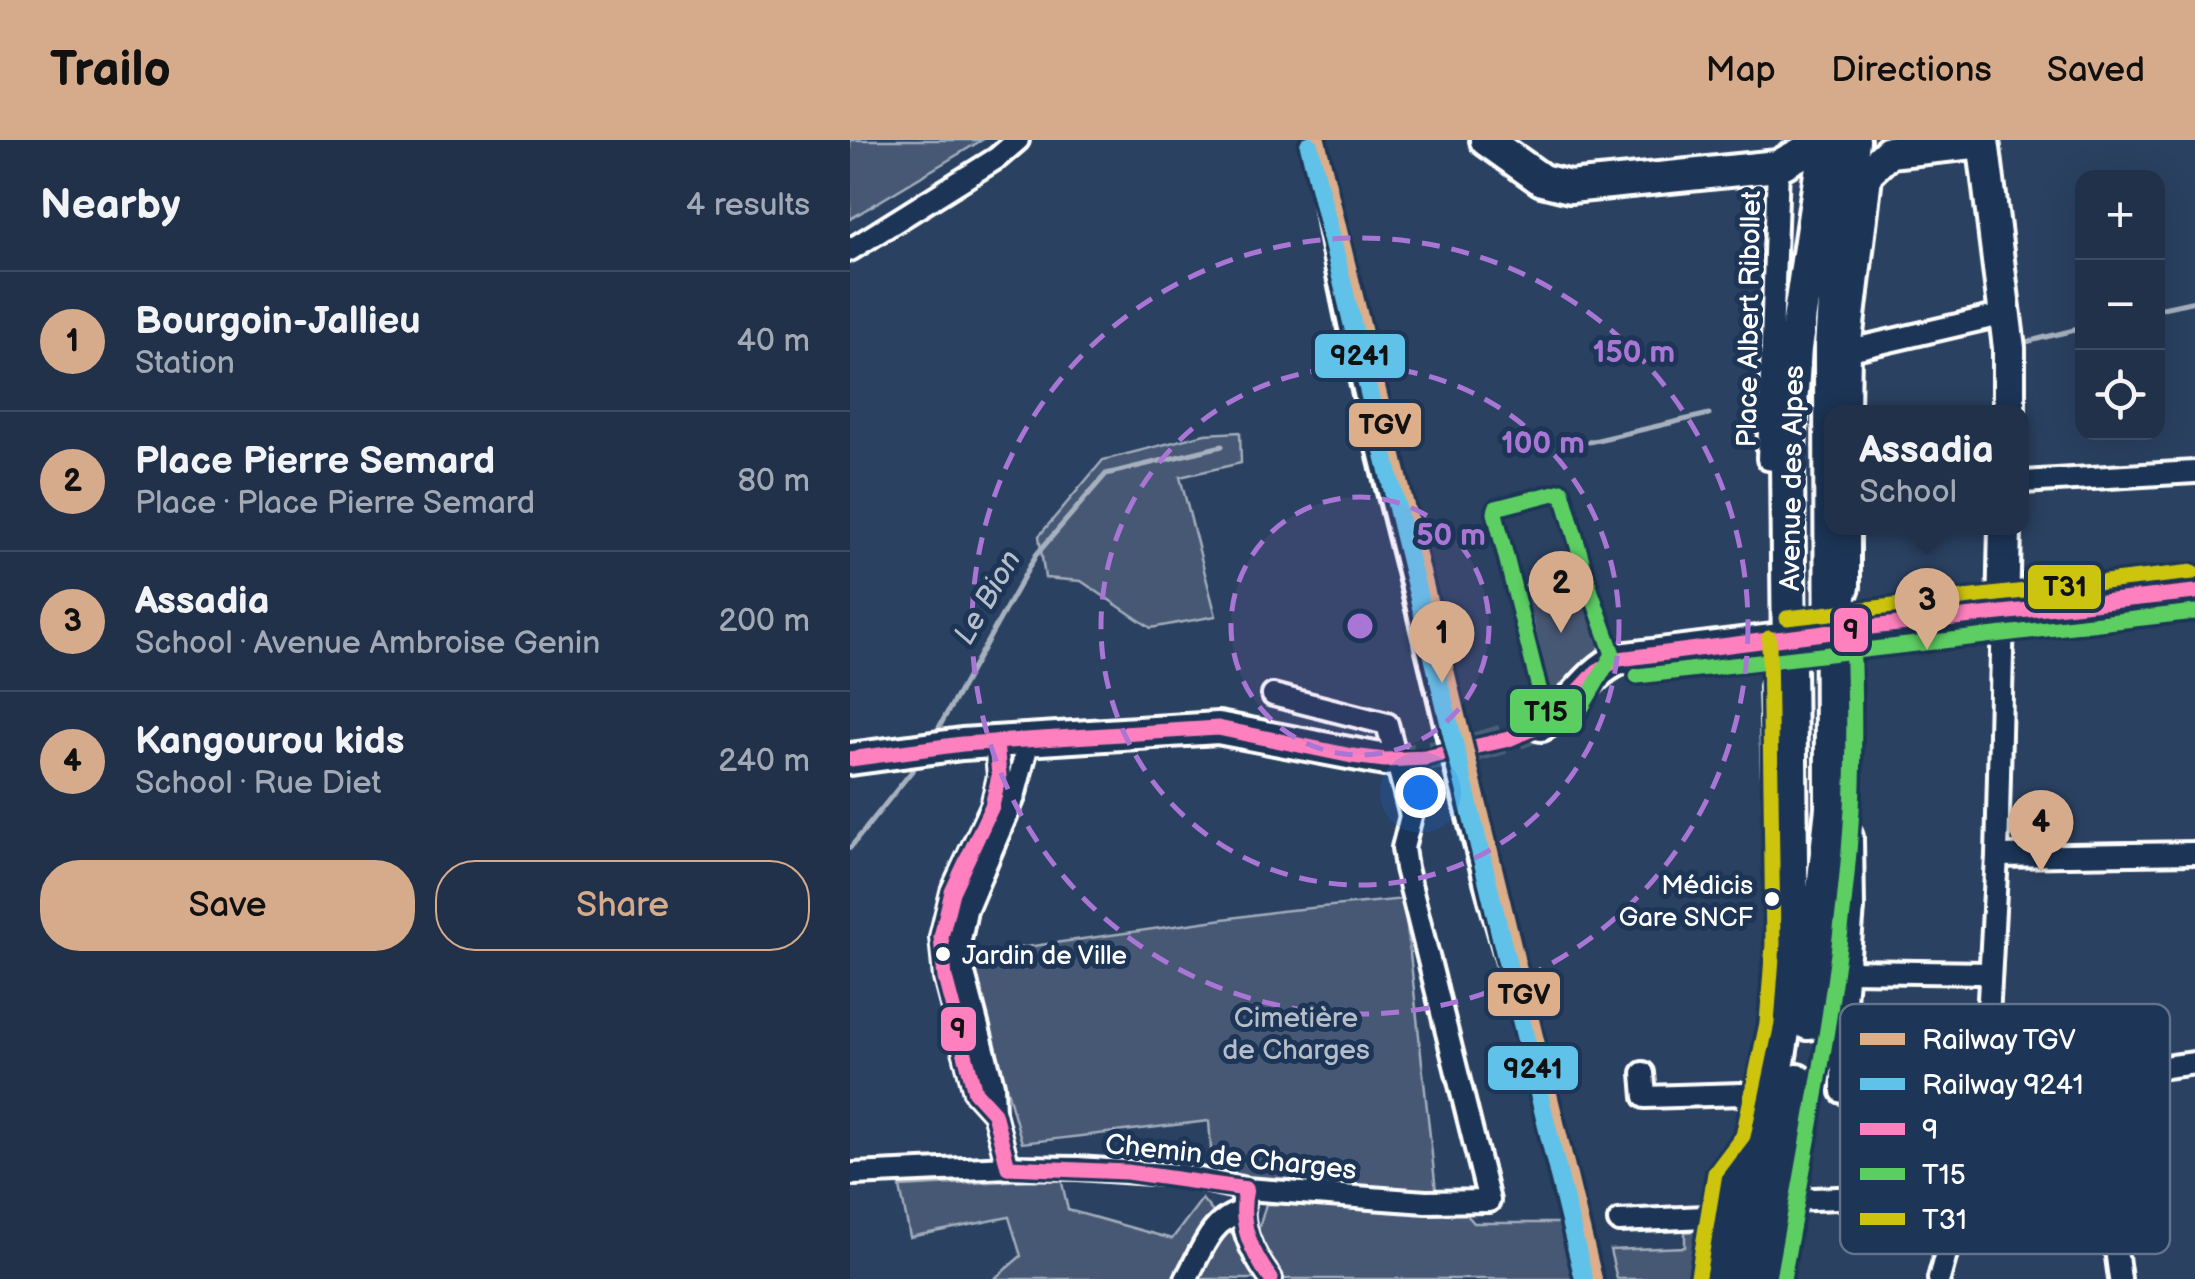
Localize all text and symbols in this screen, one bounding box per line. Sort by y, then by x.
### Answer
text: Trailo [50,42,171,99]
text: Map [1706,49,1776,92]
text: Directions [1831,49,1992,92]
text: Saved [2047,49,2145,92]
map controls [2075,170,2165,440]
button: + [2075,170,2165,260]
text: Nearby [40,180,180,231]
text: 4 results [686,186,810,225]
street label: Place Albert Ribollet [1731,190,1768,448]
button: − [2075,260,2165,350]
text: Bourgoin-Jallieu [135,299,421,344]
text: 1 [66,322,79,361]
text: 40 m [737,322,810,361]
line badge: 9241 [1313,332,1407,380]
text: 150 m [1593,335,1675,371]
text: 9241 [1330,340,1390,373]
text: Station [135,344,235,383]
button: locate [2075,350,2165,440]
street label: Avenue des Alpes [1774,365,1811,591]
line badge: TGV [1347,401,1423,449]
popup [1824,405,2029,535]
text: TGV [1359,409,1412,442]
text: 100 m [1501,426,1585,462]
text: Assadia [1859,428,1994,473]
text: Place Pierre Semard [135,439,495,484]
text: 2 [63,462,82,501]
text: 80 m [737,462,810,501]
text: School [1859,473,1957,512]
text: Place · Place Pierre Semard [135,484,535,523]
text: 50 m [1416,518,1486,554]
water label: Le Bion [947,544,1029,651]
pin: 2 [1528,550,1594,633]
line badge: T31 [2026,563,2103,611]
pin: 3 [1894,568,1960,650]
text: T31 [2043,571,2087,604]
text: Assadia [135,579,269,624]
pin: 1 [1410,600,1474,683]
text: 3 [63,602,82,641]
text: 200 m [718,602,810,641]
line badge: 9 [1832,606,1870,654]
centre of rings [1342,608,1378,644]
text: 9 [1843,614,1859,647]
text: School · Avenue Ambroise Genin [135,624,600,663]
line badge: T15 [1508,687,1584,735]
text: T15 [1524,696,1568,729]
text: Kangourou kids [135,719,404,764]
text: 4 [63,742,82,781]
text: 240 m [718,742,810,781]
text: School · Rue Diet [135,764,381,803]
your location [1395,767,1446,818]
pin: 4 [2008,790,2074,872]
button: Save [40,860,415,951]
button: Share [435,860,810,951]
place label: Médicis Gare SNCF [1619,871,1754,934]
marker: Médicis Gare SNCF [1762,889,1782,909]
place label: Jardin de Ville [962,941,1127,972]
marker: Jardin de Ville [933,944,953,964]
line badge: TGV [1486,970,1562,1018]
text: TGV [1498,979,1551,1012]
park label: Cimetière de Charges [1222,1002,1370,1067]
legend [1840,1004,2170,1254]
line badge: 9 [939,1005,978,1053]
text: 9 [950,1013,966,1046]
text: Railway TGV [1922,1024,2076,1057]
line badge: 9241 [1486,1044,1580,1092]
text: 9241 [1503,1053,1563,1086]
text: Railway 9241 [1922,1069,2084,1102]
text: 9 [1922,1114,1938,1147]
street label: Chemin de Charges [1103,1128,1358,1187]
text: T15 [1922,1159,1966,1192]
text: T31 [1922,1204,1967,1237]

